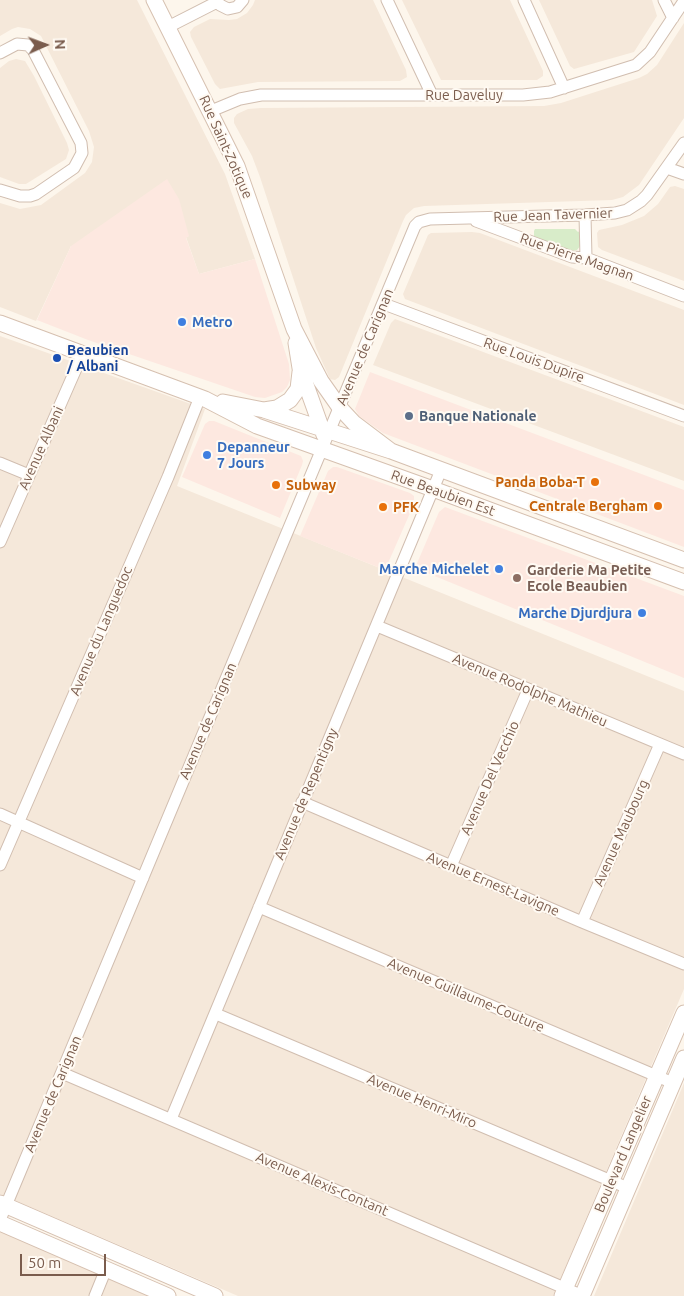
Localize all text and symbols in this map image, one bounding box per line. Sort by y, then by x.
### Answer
north arrow [20,20,70,70]
text: N [52,39,68,50]
street label: Rue Daveluy [425,87,503,103]
street label: Rue Saint-Zotique [196,93,256,201]
street label: Rue Jean Tavernier [493,205,613,225]
street label: Rue Pierre Magnan [518,230,636,284]
street label: Avenue de Carignan [333,286,397,408]
place label: Metro [192,314,233,330]
marker: Metro [176,316,188,328]
street label: Rue Louis Dupire [481,334,587,386]
place label: Beaubien / Albani [67,342,129,374]
marker: Beaubien / Albani [51,352,63,364]
street label: Avenue Albani [15,404,67,492]
place label: Banque Nationale [419,408,537,424]
marker: Banque Nationale [403,410,415,422]
place label: Depanneur 7 Jours [217,439,290,472]
marker: Depanneur 7 Jours [201,449,213,461]
street label: Rue Beaubien Est [389,466,497,520]
place label: Panda Boba-T [495,474,585,490]
marker: Panda Boba-T [589,476,601,488]
place label: Subway [286,477,336,493]
marker: Subway [270,479,282,491]
place label: Centrale Bergham [529,498,648,514]
place label: PFK [393,499,419,515]
marker: Centrale Bergham [652,500,664,512]
marker: PFK [377,501,389,513]
place label: Marche Michelet [379,561,489,577]
place label: Garderie Ma Petite Ecole Beaubien [527,562,651,594]
marker: Marche Michelet [493,563,505,575]
street label: Avenue du Languedoc [66,564,136,698]
marker: Garderie Ma Petite Ecole Beaubien [511,572,523,584]
place label: Marche Djurdjura [518,605,632,621]
marker: Marche Djurdjura [636,607,648,619]
street label: Avenue Rodolphe Mathieu [450,650,610,730]
street label: Avenue de Carignan [176,660,240,782]
street label: Avenue Del Vecchio [457,718,523,838]
street label: Avenue de Repentigny [271,726,341,862]
street label: Avenue Maubourg [590,777,652,889]
street label: Avenue Ernest-Lavigne [424,848,562,920]
street label: Avenue Guillaume-Couture [385,954,547,1036]
street label: Avenue de Carignan [21,1033,85,1155]
street label: Avenue Henri-Miro [365,1070,479,1132]
street label: Boulevard Langelier [591,1093,655,1215]
street label: Avenue Alexis-Contant [253,1148,391,1220]
scale bar [22,1244,109,1276]
text: 50 m [28,1254,61,1271]

